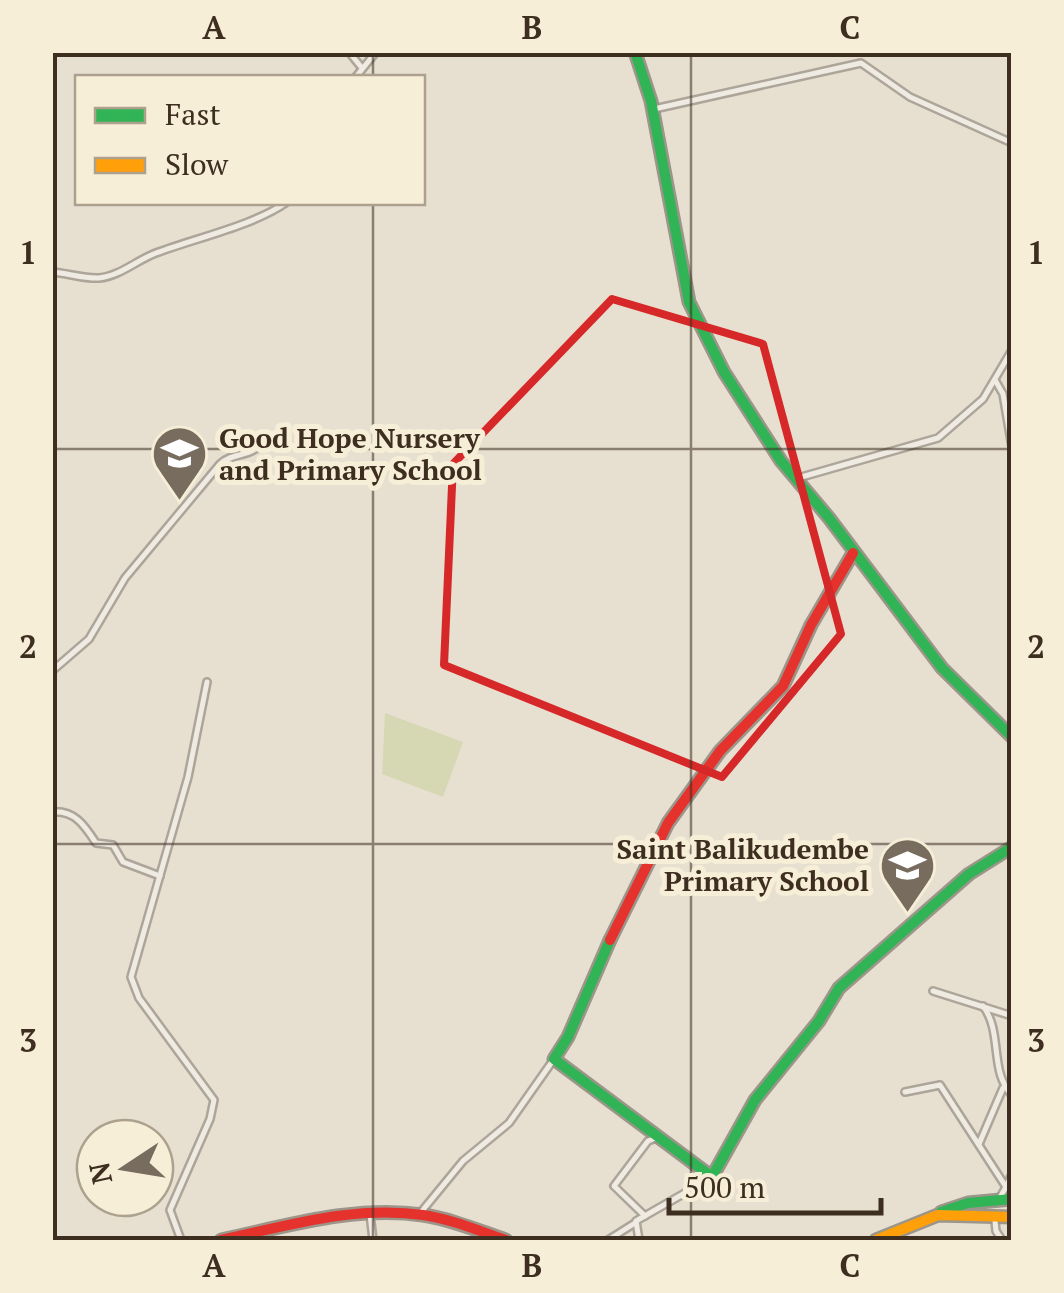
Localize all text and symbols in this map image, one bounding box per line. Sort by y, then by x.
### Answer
text: A [202,6,226,48]
text: B [522,6,542,48]
text: C [840,6,860,48]
legend [75,75,425,205]
text: Fast [165,94,221,134]
text: Slow [165,144,229,184]
text: 1 [19,231,37,273]
text: 1 [1027,231,1045,273]
place label: Good Hope Nursery and Primary School [219,419,482,488]
school or university icon: Good Hope Nursery and Primary School [150,424,210,503]
text: 2 [19,625,37,667]
text: 2 [1027,625,1045,667]
place label: Saint Balikudembe Primary School [616,830,869,899]
school or university icon: Saint Balikudembe Primary School [878,835,938,914]
text: 3 [19,1019,37,1061]
text: 3 [1027,1019,1045,1061]
north arrow [75,1118,175,1218]
scale bar [669,1153,882,1215]
text: N [80,1159,120,1188]
text: 500 m [684,1167,765,1207]
text: A [202,1244,226,1286]
text: B [522,1244,542,1286]
text: C [840,1244,860,1286]

